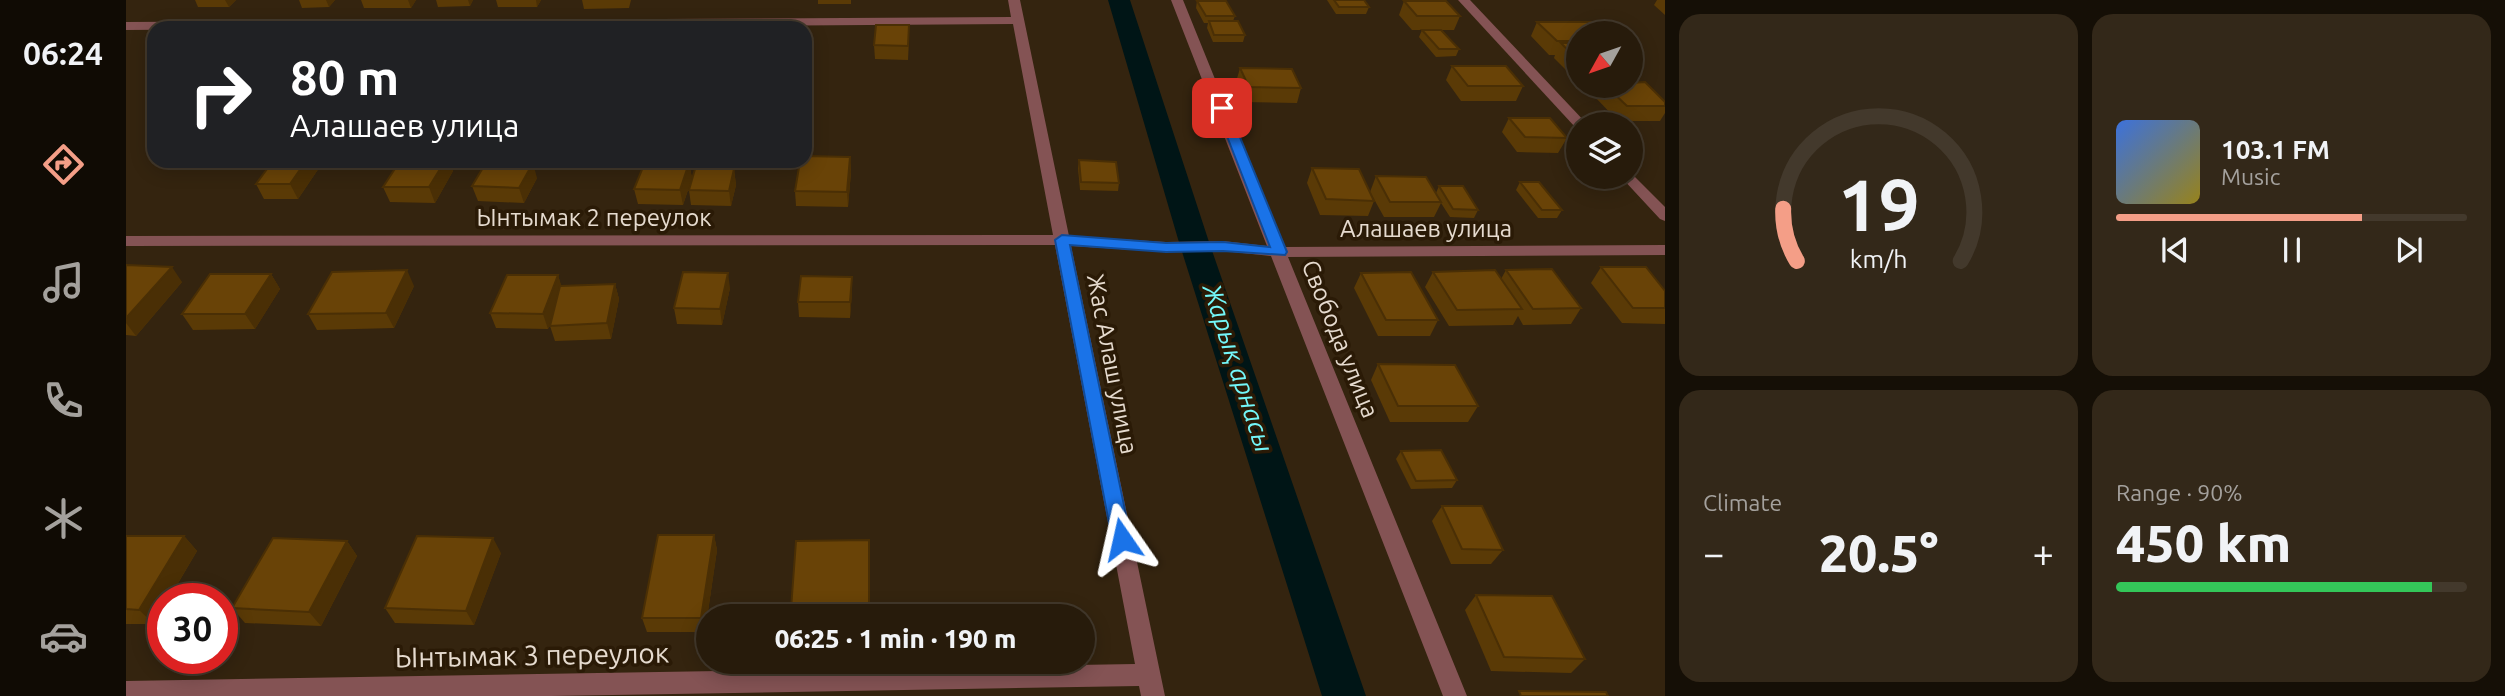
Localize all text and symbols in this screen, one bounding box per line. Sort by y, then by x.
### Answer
north arrow [1566,21,1643,98]
map controls [1566,21,1643,189]
text: 06:24 [23,35,103,71]
icon: right [175,49,266,140]
text: 80 m [290,49,399,104]
pin [1192,78,1252,138]
icon: arrive [1203,89,1241,127]
text: Алашаев улица [290,107,519,143]
button: layers [1566,112,1643,189]
text: 103.1 FM [2221,135,2330,164]
icon: directions [39,140,88,189]
text: 19 [1837,163,1920,245]
text: Music [2221,164,2280,189]
street label: Ынтымак 2 переулок [476,204,712,231]
street label: Алашаев улица [1340,215,1512,242]
icon: previous [2156,231,2194,269]
icon: pause [2273,231,2311,269]
icon: next [2390,231,2428,269]
text: km/h [1850,245,1907,273]
street label: Свобода улица [1297,256,1384,422]
icon: music [39,258,88,307]
street label: Жас Алаш улица [1082,272,1143,456]
water label: Жарық арнасы [1197,278,1279,455]
icon: phone [39,376,88,425]
text: Range · 90% [2116,480,2243,505]
text: Climate [1703,490,1782,515]
icon: climate [39,494,88,543]
position arrow [1085,502,1159,576]
text: 450 km [2116,514,2291,572]
text: 20.5° [1819,524,1938,582]
text: − [1703,532,1724,574]
text: + [2033,532,2054,574]
speed limit sign: 30 [147,583,238,674]
icon: car [39,612,88,661]
text: 06:25 · 1 min · 190 m [775,624,1016,653]
street label: Ынтымак 3 переулок [395,637,669,672]

